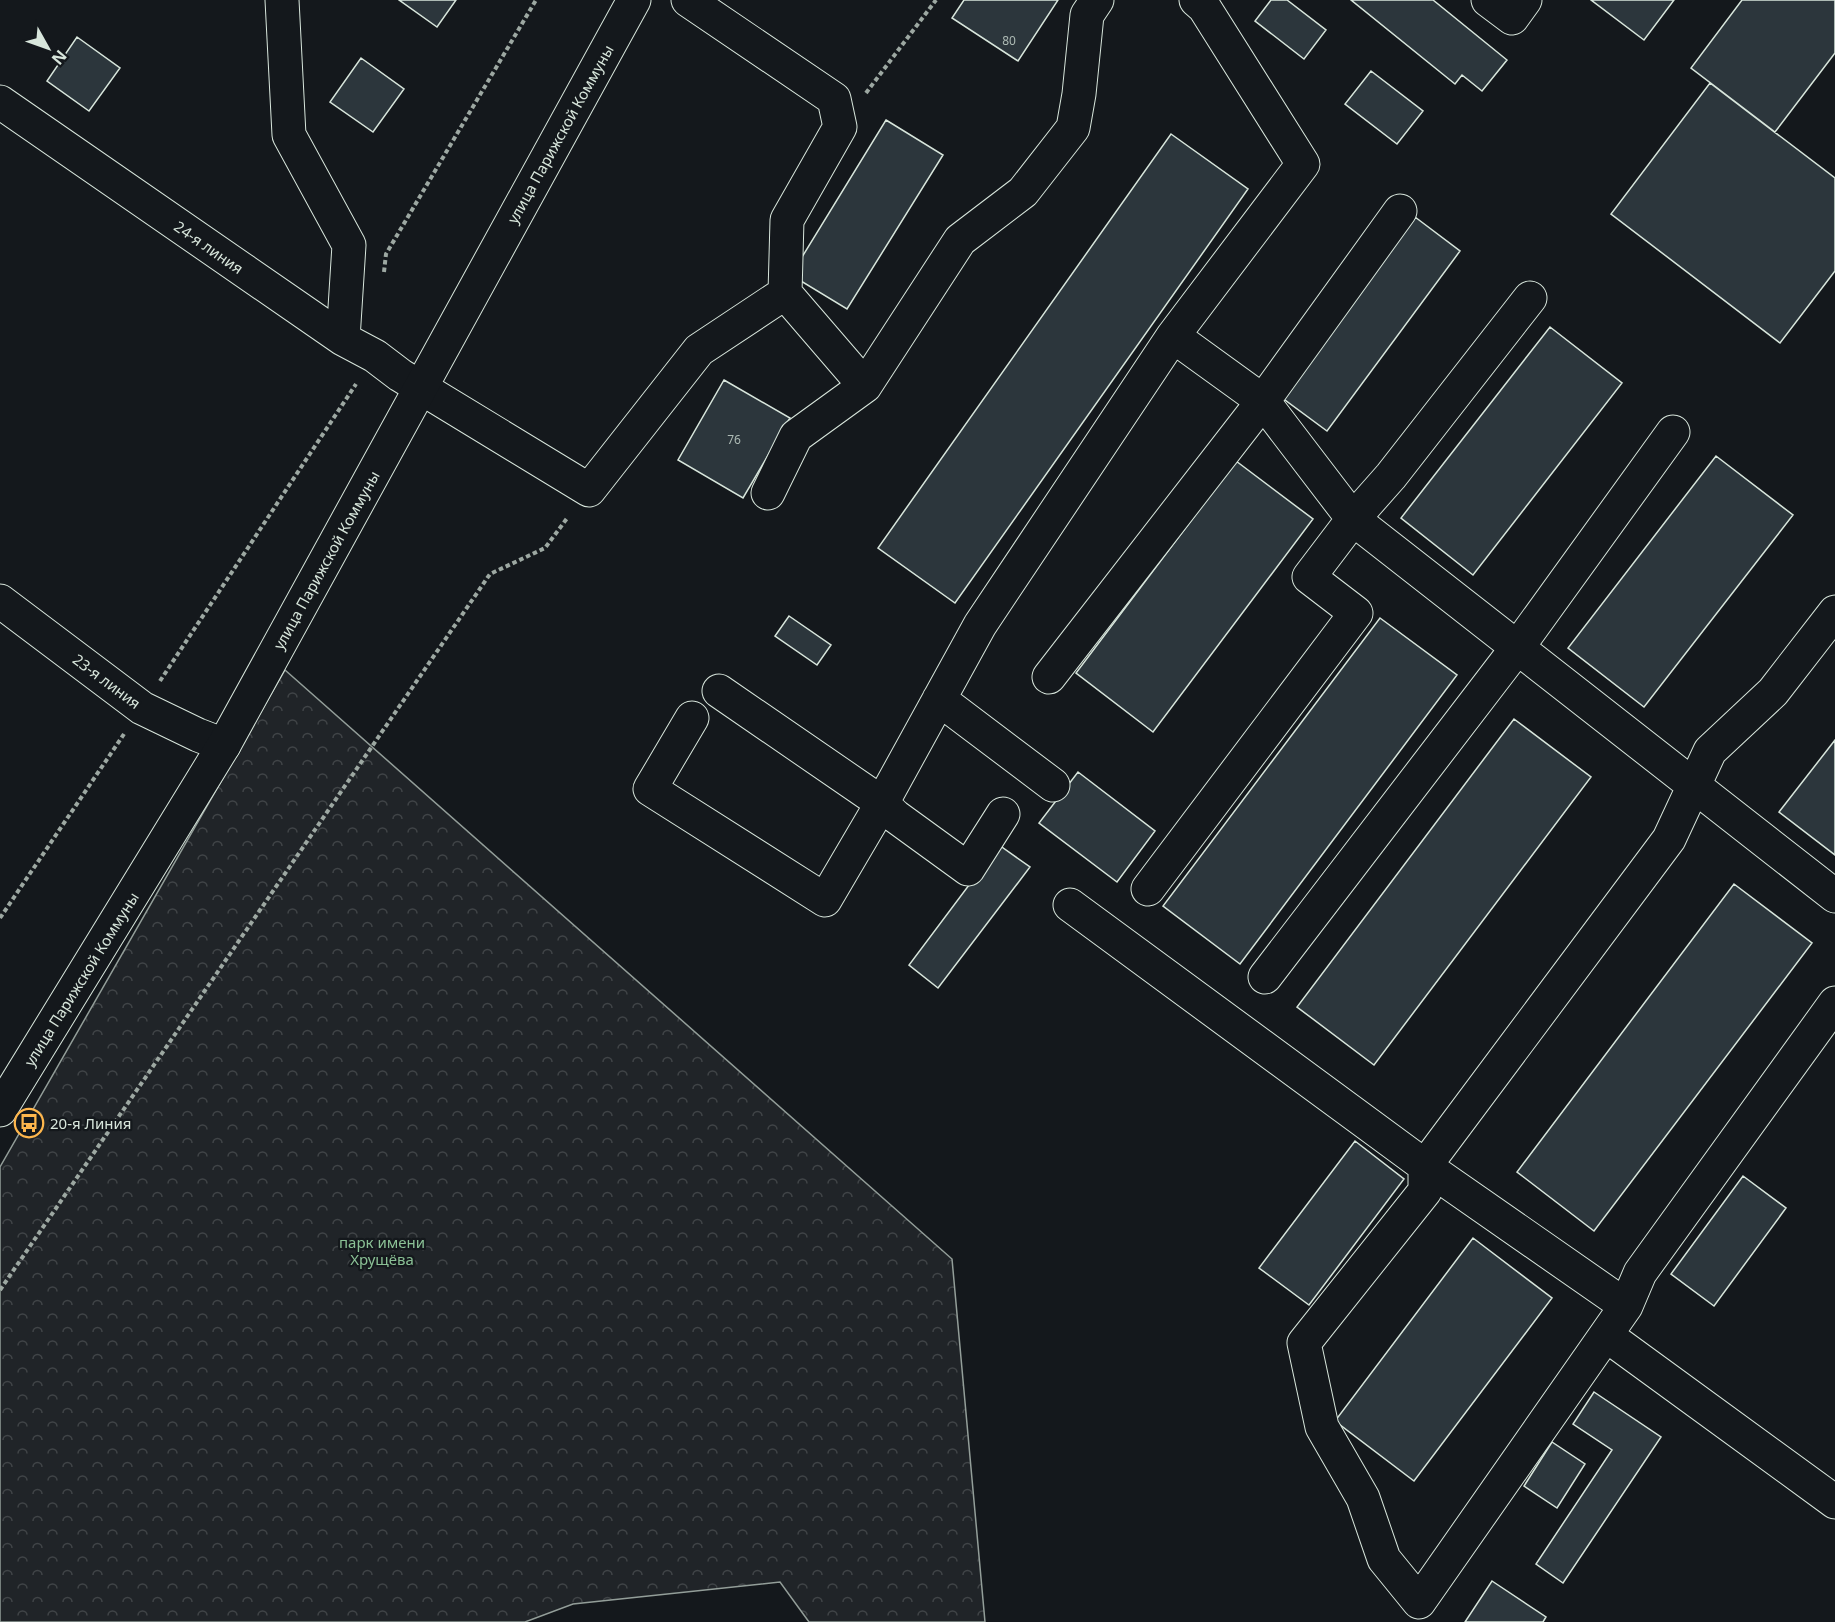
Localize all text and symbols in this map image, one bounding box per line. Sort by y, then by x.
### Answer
north arrow [18,18,78,78]
house number: 80 [1002,32,1016,49]
street label: улица Парижской Коммуны [502,41,618,227]
text: N [47,46,72,70]
street label: 24-я линия [171,216,247,278]
house number: 76 [727,431,741,448]
street label: улица Парижской Коммуны [268,467,384,653]
street label: 23-я линия [69,649,145,713]
street label: улица Парижской Коммуны [19,888,143,1070]
bus stop icon: 20-я Линия [13,1107,45,1139]
place label: 20-я Линия [50,1113,132,1133]
park label: парк имени Хрущёва [339,1232,425,1269]

